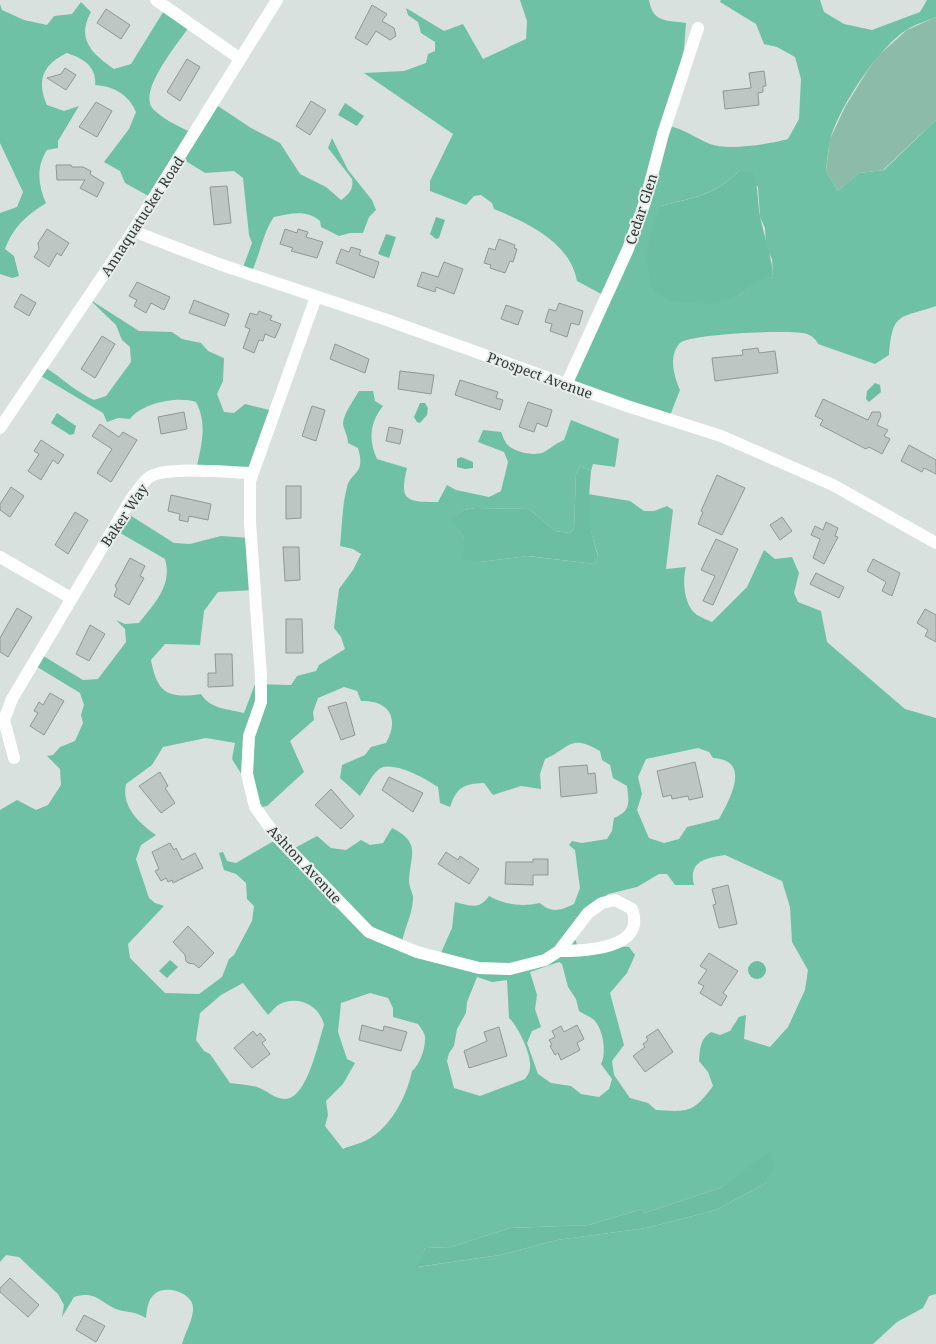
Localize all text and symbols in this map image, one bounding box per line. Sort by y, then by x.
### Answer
street label: Annaquatucket Road [96,152,188,280]
street label: Cedar Glen [621,171,661,247]
street label: Prospect Avenue [485,347,595,403]
street label: Baker Way [96,480,152,550]
street label: Ashton Avenue [264,821,346,907]

